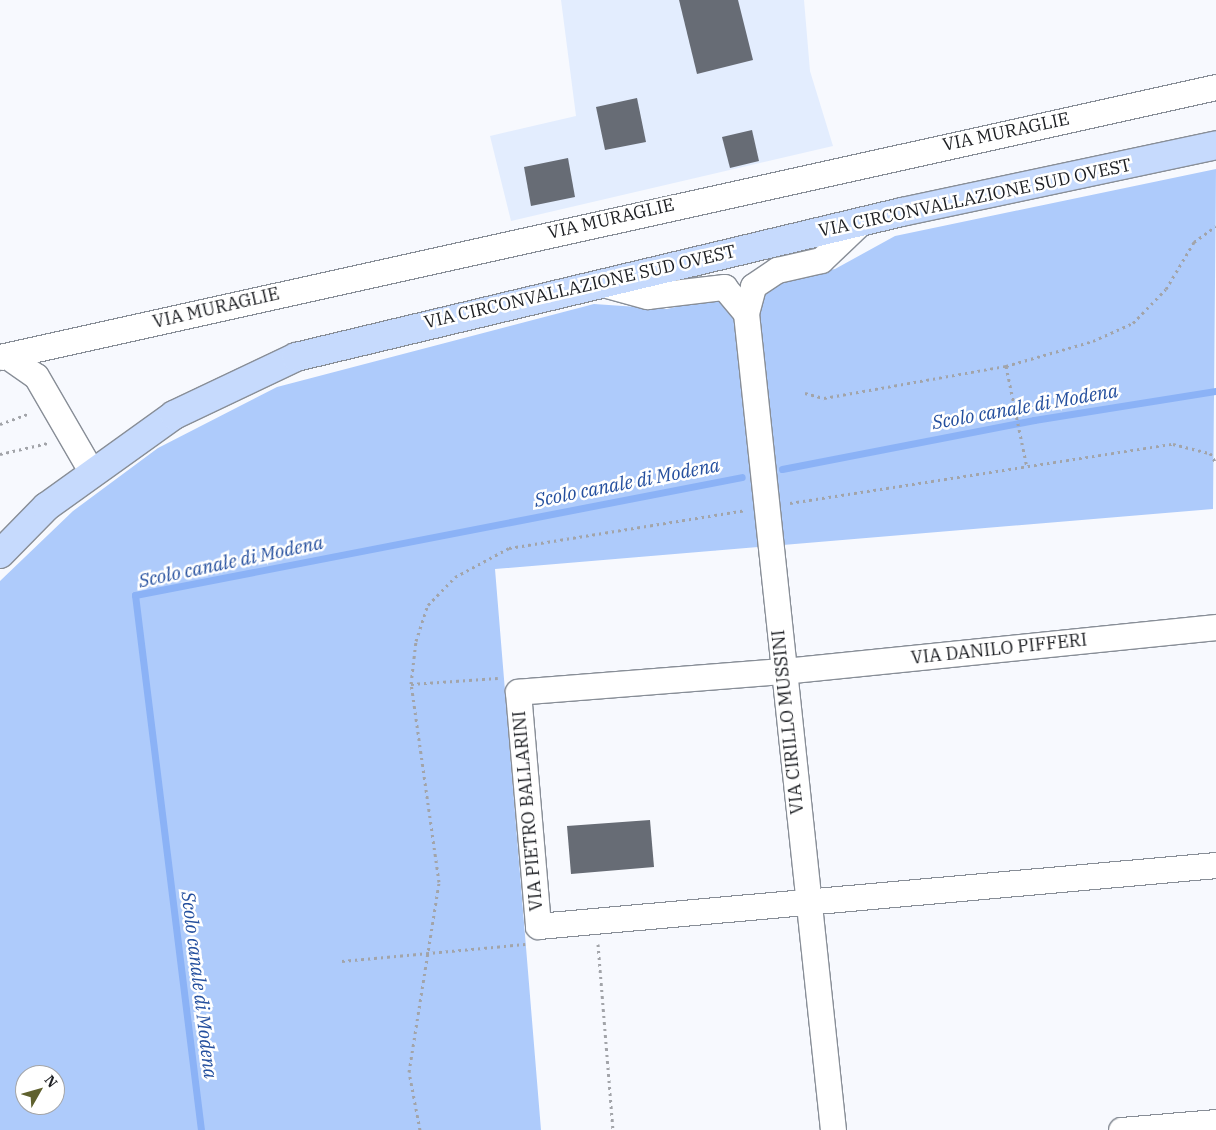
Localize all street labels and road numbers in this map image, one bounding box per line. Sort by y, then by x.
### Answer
street label: VIA MURAGLIE [941,108,1071,156]
street label: VIA CIRCONVALLAZIONE SUD OVEST [817,154,1133,242]
street label: VIA MURAGLIE [546,194,676,244]
street label: VIA CIRCONVALLAZIONE SUD OVEST [422,241,738,333]
street label: VIA MURAGLIE [151,283,281,333]
street label: VIA CIRILLO MUSSINI [768,629,808,815]
street label: VIA DANILO PIFFERI [910,629,1088,669]
street label: VIA PIETRO BALLARINI [508,710,548,912]

